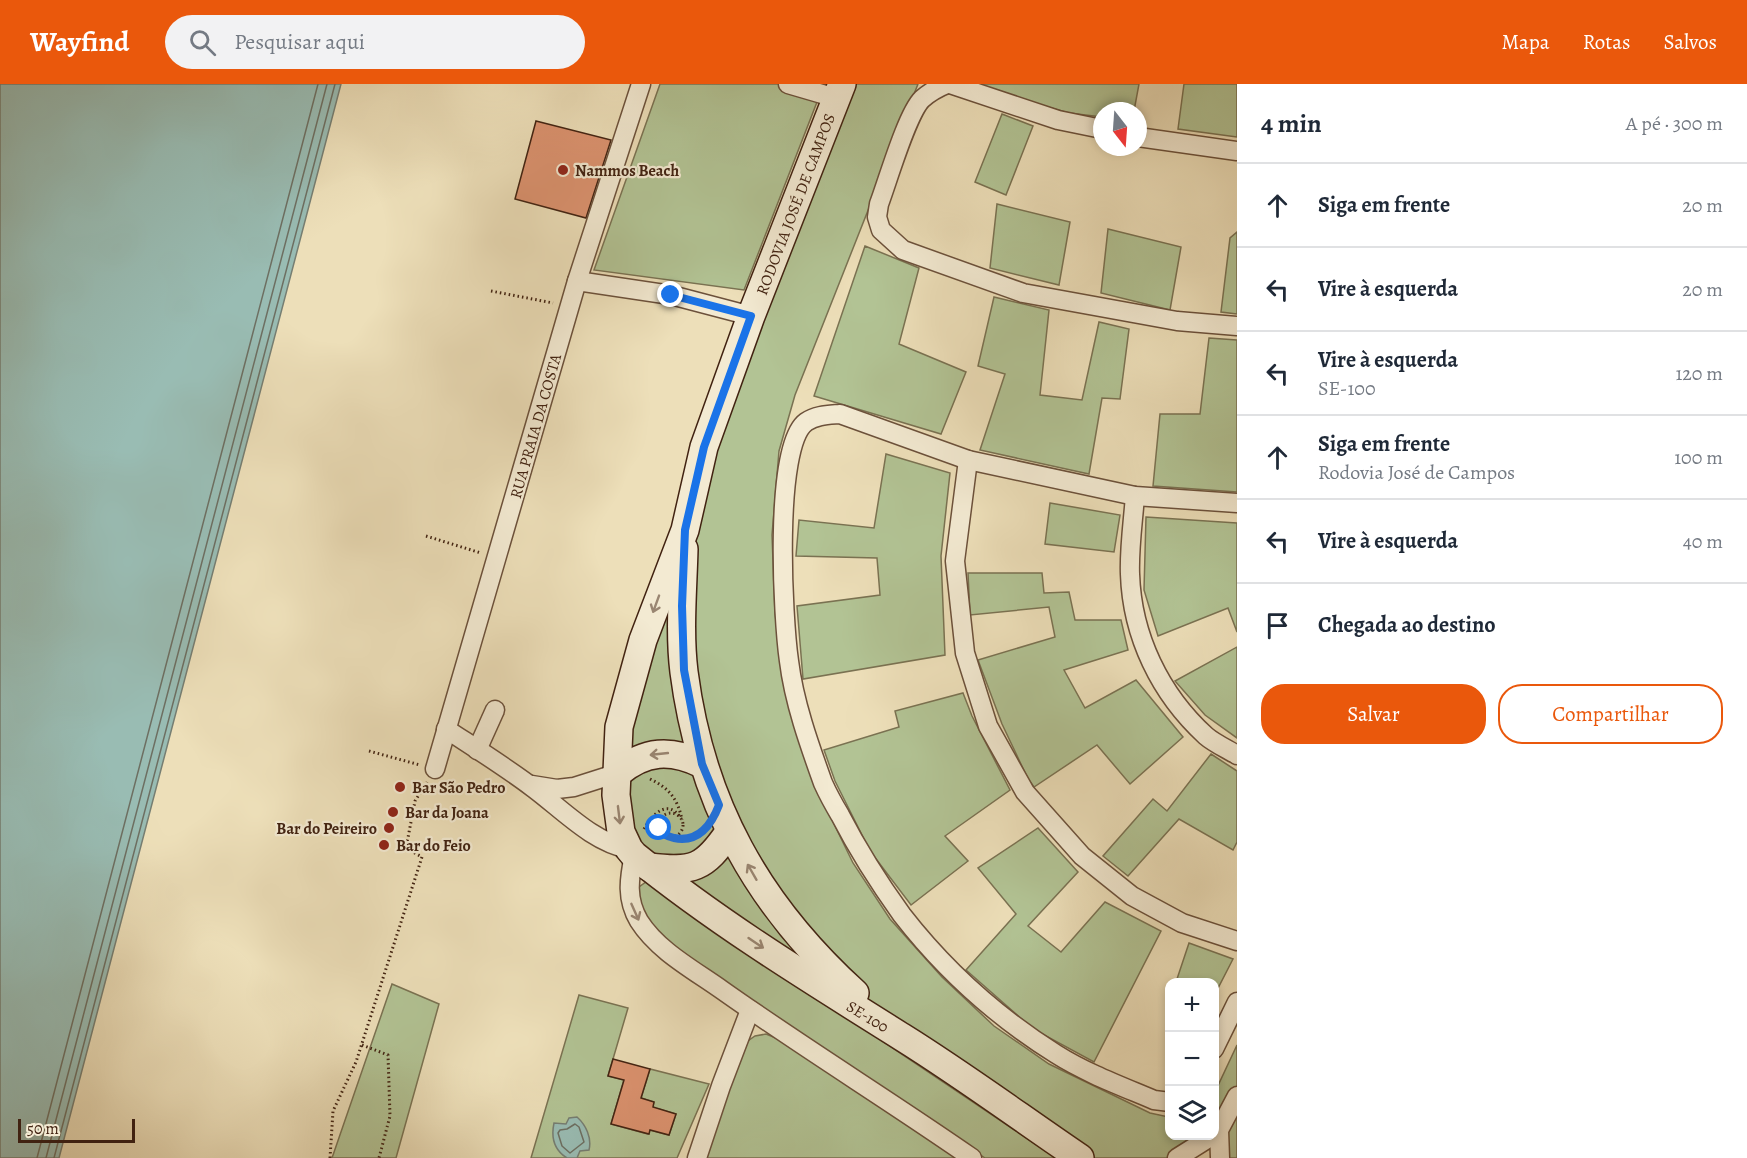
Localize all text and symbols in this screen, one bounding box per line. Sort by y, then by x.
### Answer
search box [165,15,585,69]
text: Wayfind [30,23,129,61]
icon: search [186,26,219,59]
text: Pesquisar aqui [234,27,365,57]
text: Mapa [1501,28,1550,56]
text: Rotas [1583,28,1630,56]
text: Salvos [1663,28,1717,56]
north arrow [1093,102,1147,156]
text: 4 min [1261,106,1322,141]
street label: RODOVIA JOSÉ DE CAMPOS [751,110,841,298]
text: A pé · 300 m [1626,110,1723,137]
place label: Nammos Beach [575,160,679,182]
marker: Nammos Beach [556,163,570,177]
icon: ahead [1261,189,1294,222]
text: Siga em frente [1318,190,1450,220]
text: 20 m [1682,192,1723,219]
icon: left [1261,273,1294,306]
text: Vire à esquerda [1318,274,1458,304]
text: 20 m [1682,276,1723,303]
route end [657,281,683,307]
text: Vire à esquerda [1318,345,1458,375]
street label: RUA PRAIA DA COSTA [505,351,567,501]
icon: left [1261,357,1294,390]
text: 120 m [1675,360,1723,387]
text: SE-100 [1318,375,1376,402]
text: Siga em frente [1318,429,1450,459]
icon: ahead [1261,441,1294,474]
text: 100 m [1674,444,1723,471]
text: Rodovia José de Campos [1318,459,1515,486]
icon: left [1261,525,1294,558]
text: Vire à esquerda [1318,526,1458,556]
text: 40 m [1683,528,1723,555]
one-way arrow [650,594,661,613]
icon: arrive [1261,609,1294,642]
text: Chegada ao destino [1318,610,1496,640]
button: Salvar [1261,684,1486,744]
button: Compartilhar [1498,684,1723,744]
one-way arrow [649,749,669,760]
place label: Bar São Pedro [412,777,506,799]
marker: Bar São Pedro [393,780,407,794]
place label: Bar da Joana [405,802,489,824]
one-way arrow [613,804,624,824]
marker: Bar da Joana [386,805,400,819]
route start [645,814,671,840]
place label: Bar do Peireiro [276,818,377,840]
marker: Bar do Peireiro [382,821,396,835]
place label: Bar do Feio [396,835,471,857]
marker: Bar do Feio [377,838,391,852]
one-way arrow [746,864,758,881]
one-way arrow [630,902,642,920]
one-way arrow [748,937,764,949]
map controls [1165,978,1219,1140]
button: + [1165,978,1219,1032]
street label: SE-100 [842,996,893,1038]
button: − [1165,1032,1219,1086]
button: layers [1165,1086,1219,1140]
scale bar [18,1116,135,1144]
text: 50 m [27,1118,59,1140]

